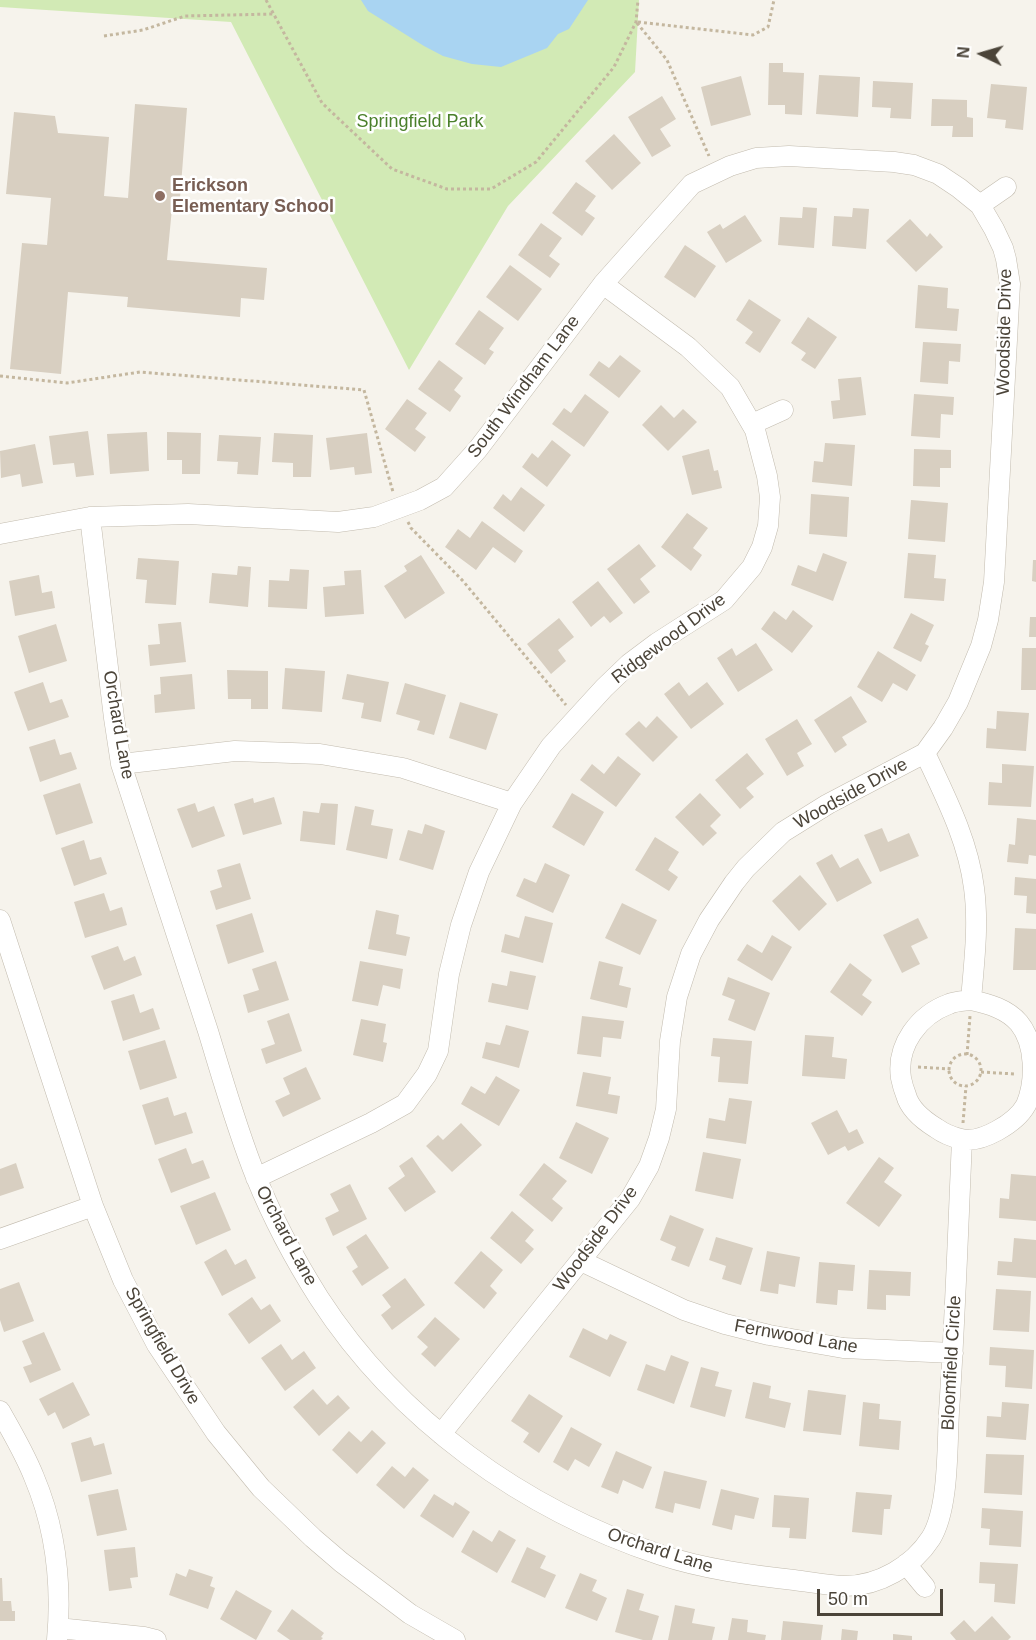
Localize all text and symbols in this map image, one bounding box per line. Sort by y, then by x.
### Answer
north arrow [952,24,1012,84]
text: N [955,46,973,59]
park label: Springfield Park [356,111,484,133]
place label: Erickson Elementary School [172,175,334,218]
marker: Erickson Elementary School [153,189,167,203]
street label: Woodside Drive [993,268,1017,396]
street label: South Windham Lane [463,311,585,463]
street label: Ridgewood Drive [608,589,730,689]
street label: Orchard Lane [98,669,138,781]
street label: Woodside Drive [790,754,912,834]
street label: Orchard Lane [251,1182,321,1290]
street label: Woodside Drive [549,1182,643,1296]
street label: Springfield Drive [120,1283,204,1409]
street label: Bloomfield Circle [938,1295,966,1431]
street label: Fernwood Lane [733,1316,859,1358]
street label: Orchard Lane [604,1524,716,1578]
scale bar [820,1577,946,1615]
text: 50 m [828,1589,868,1609]

